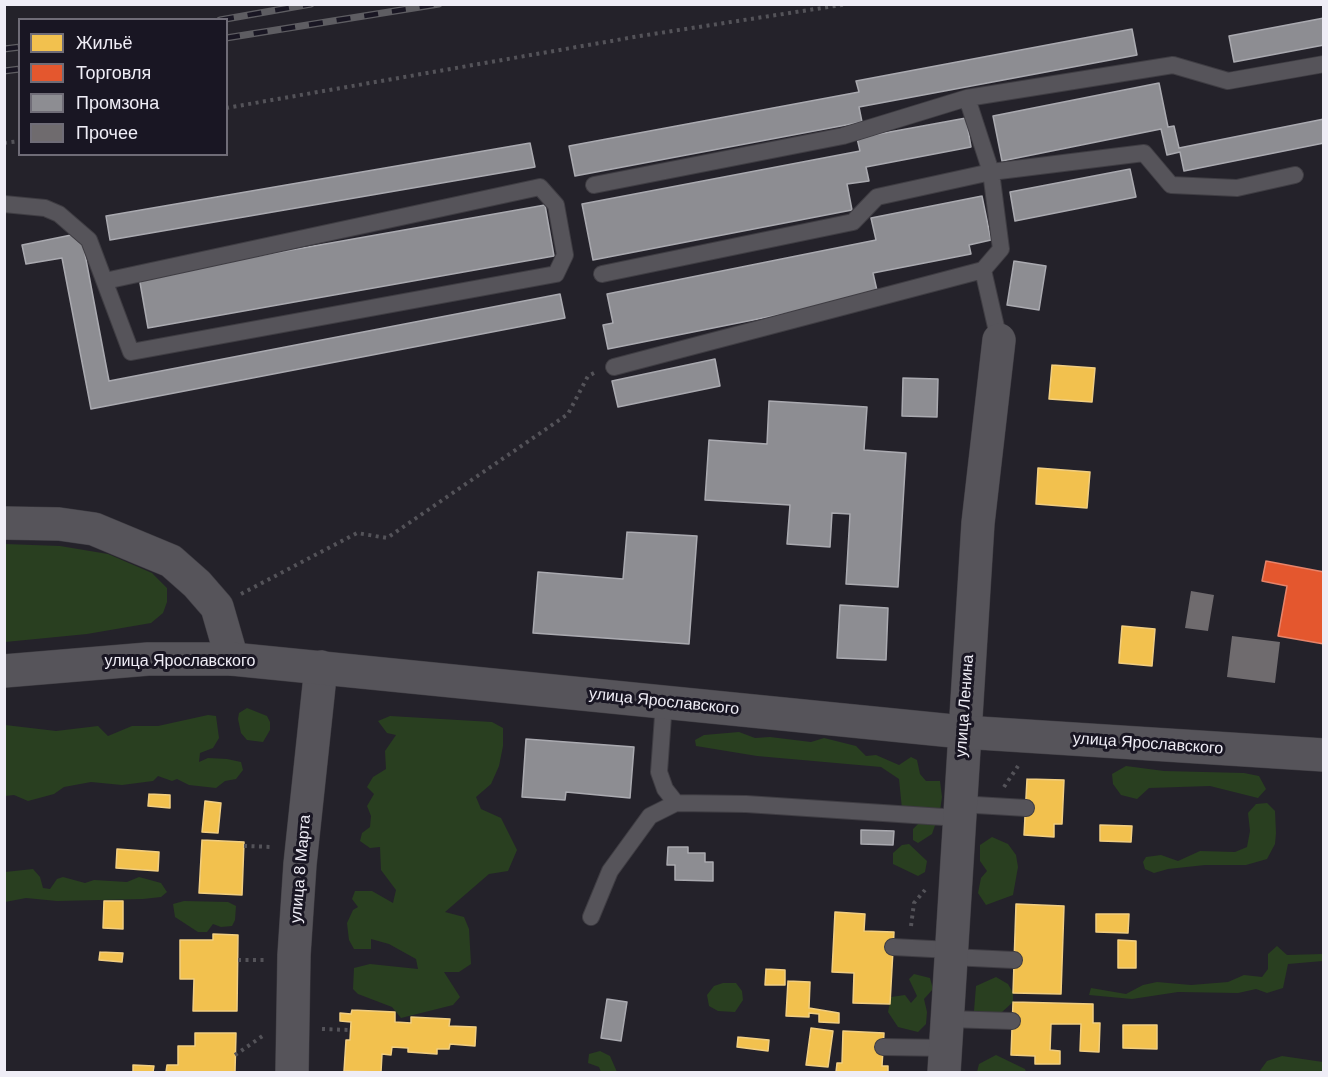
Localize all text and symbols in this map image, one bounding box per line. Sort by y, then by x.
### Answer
legend [18,18,228,156]
text: Жильё [76,33,133,53]
text: Торговля [76,63,151,83]
text: Промзона [76,93,159,113]
text: Прочее [76,123,138,143]
street label: улица Ярославского [105,652,255,672]
street label: улица Ленина [952,654,978,758]
street label: улица Ярославского [588,685,740,719]
street label: улица Ярославского [1072,729,1224,759]
street label: улица 8 Марта [287,814,315,924]

